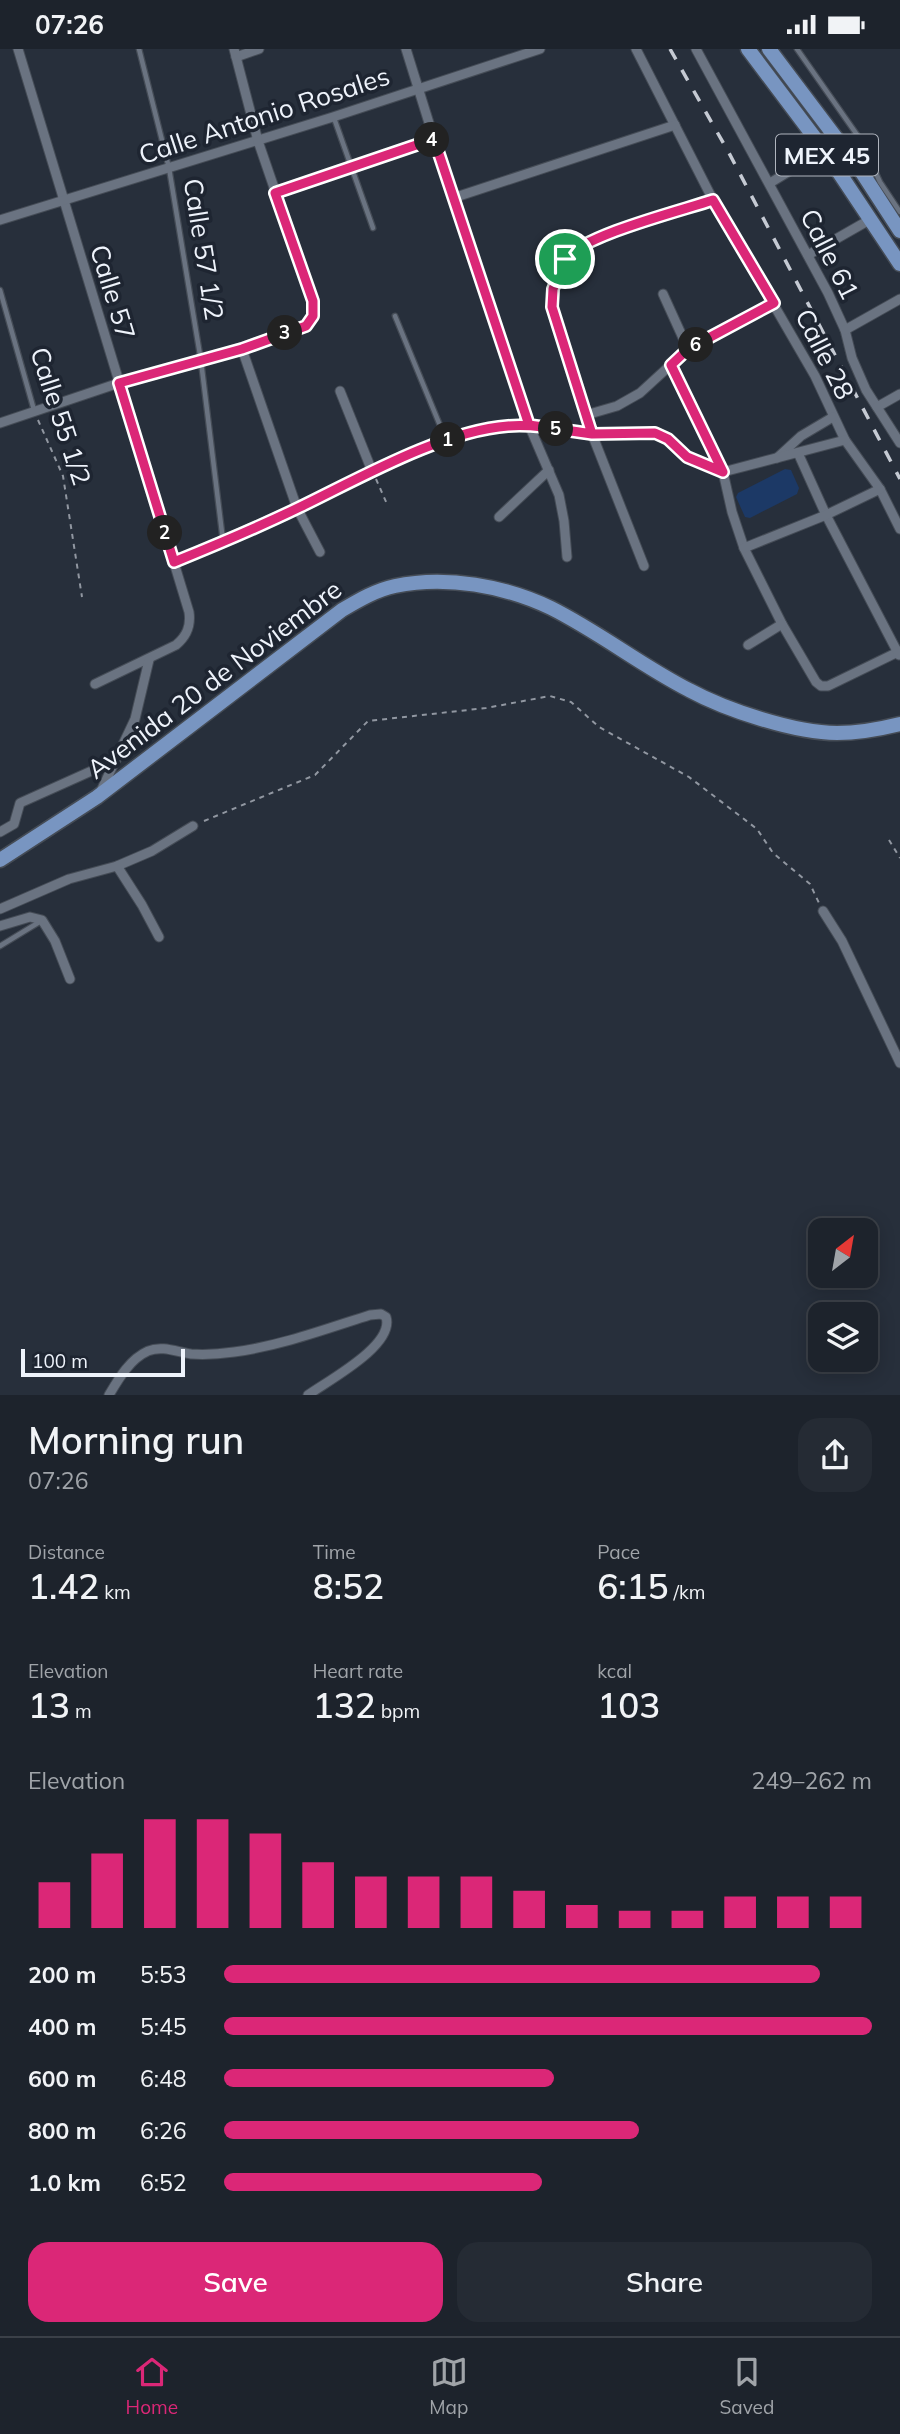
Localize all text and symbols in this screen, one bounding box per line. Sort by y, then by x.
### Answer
text: 07:26 [35,8,104,41]
street label: Calle Antonio Rosales [134,59,394,171]
pin: 4 [414,123,450,157]
text: 4 [426,127,437,151]
road number: MEX 45 [776,135,878,175]
street label: Calle 57 1/2 [177,176,231,322]
street label: Calle 61 [793,203,867,305]
pin [535,229,595,289]
icon: arrive [546,240,584,278]
street label: Calle 57 [83,241,143,343]
street label: Calle 28 [788,303,862,405]
pin: 3 [268,315,302,351]
text: 3 [279,320,290,344]
pin: 6 [678,327,714,363]
text: 6 [690,332,701,356]
street label: Calle 55 1/2 [23,343,99,489]
pin: 5 [538,411,574,447]
text: 5 [550,416,561,440]
pin: 1 [430,423,466,457]
text: 1 [442,427,453,451]
pin: 2 [148,515,182,551]
text: 2 [159,520,170,544]
street label: Avenida 20 de Noviembre [80,572,348,786]
north arrow [808,1218,878,1288]
map controls [808,1218,878,1372]
button: layers [808,1302,878,1372]
scale bar [21,1345,186,1377]
text: 100 m [32,1349,88,1373]
text: Morning run [28,1416,244,1464]
button: share [798,1418,872,1492]
text: 07:26 [28,1466,88,1495]
text: Distance [28,1540,105,1564]
text: Time [313,1540,356,1564]
text: Pace [597,1540,640,1564]
text: 1.42 [28,1564,99,1608]
text: 8:52 [313,1564,384,1608]
text: 6:15 [597,1564,669,1608]
text: km [99,1580,131,1604]
text: /km [669,1580,705,1604]
text: Elevation [28,1659,108,1683]
text: Heart rate [313,1659,403,1683]
text: kcal [597,1659,632,1683]
text: 13 [28,1683,70,1727]
text: 132 [313,1683,376,1727]
text: 103 [597,1683,660,1727]
text: m [70,1699,92,1723]
text: bpm [376,1699,420,1723]
text: Elevation [28,1766,125,1795]
text: 249–262 m [751,1766,872,1795]
text: 200 m [28,1960,96,1989]
text: 5:53 [140,1960,187,1989]
text: 400 m [28,2012,96,2041]
text: 5:45 [140,2012,187,2041]
text: 600 m [28,2064,96,2093]
text: 6:48 [140,2064,187,2093]
text: 800 m [28,2116,96,2145]
text: 6:26 [140,2116,187,2145]
text: 1.0 km [28,2168,101,2197]
text: 6:52 [140,2168,187,2197]
button: Save [28,2242,443,2322]
button: Share [457,2242,872,2322]
tab: Home [126,2353,178,2419]
tab: Map [429,2353,468,2419]
tab: Saved [720,2353,774,2419]

